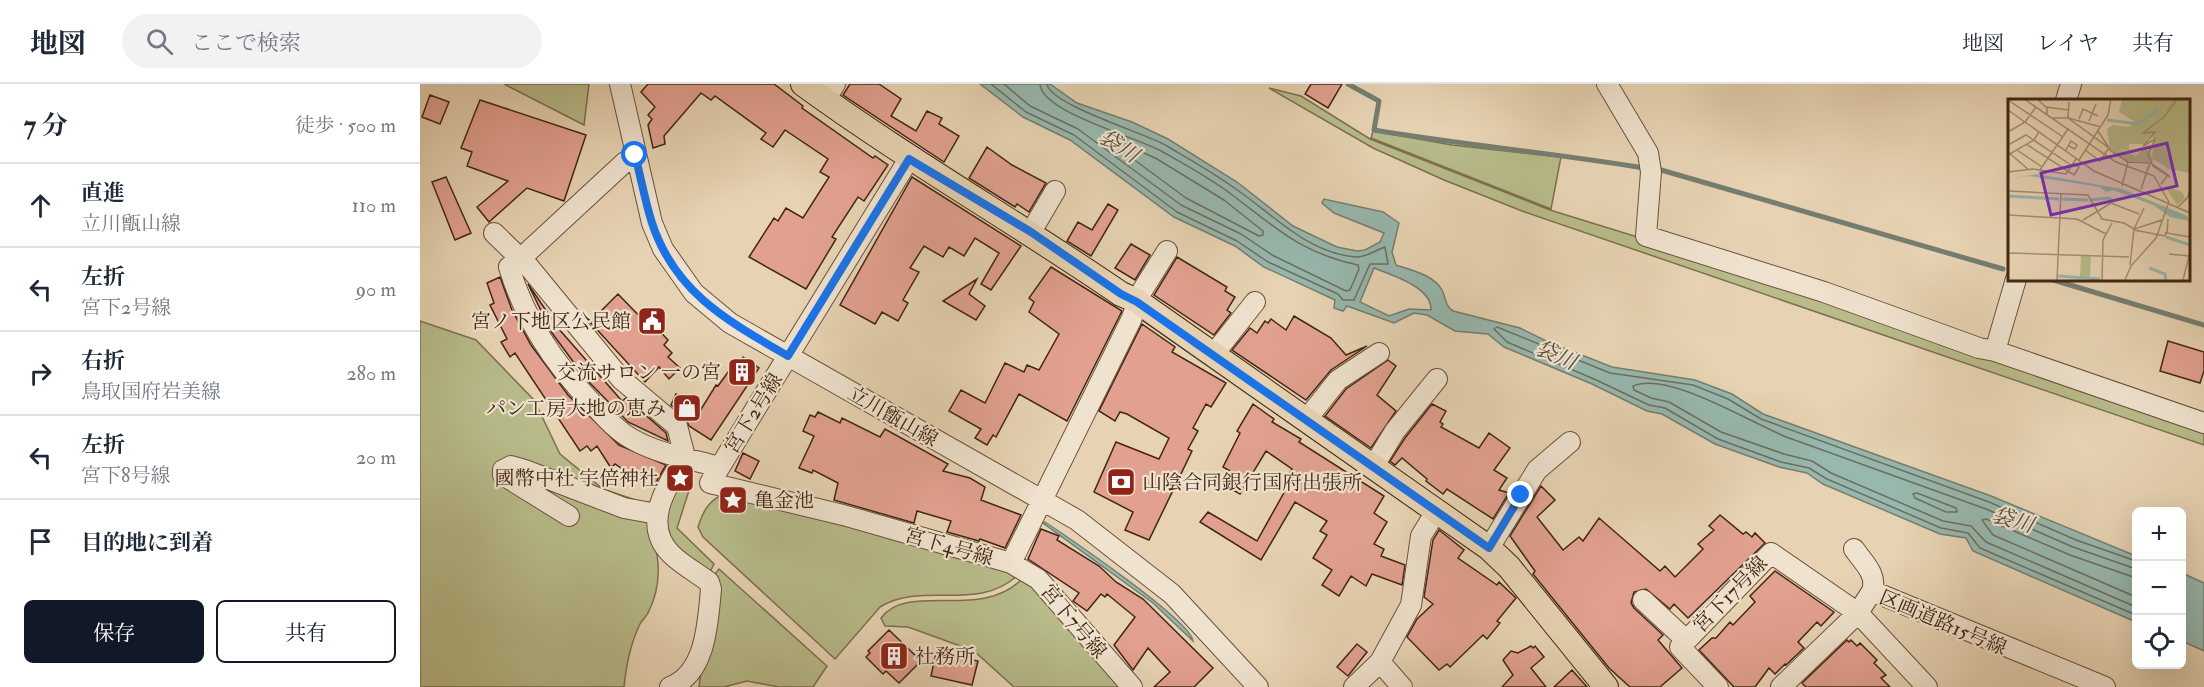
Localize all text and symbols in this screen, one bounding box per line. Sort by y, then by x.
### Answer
search box [122,14,542,68]
icon: search [143,25,176,58]
text: 地図 [30,27,86,62]
text: ここで検索 [191,29,301,57]
text: 地図 [1962,30,2004,57]
text: レイヤ [2037,30,2099,57]
text: 共有 [2132,30,2174,57]
inset map [2008,99,2189,280]
text: 7 分 [24,110,67,142]
text: 徒歩 · 500 m [295,113,396,138]
water label: 袋川 [1094,124,1145,170]
route start [621,141,647,167]
text: 直進 [81,179,125,207]
icon: ahead [24,189,57,222]
text: 110 m [352,193,396,218]
text: 立川甑山線 [81,211,181,236]
text: 左折 [81,263,125,291]
icon: left [24,273,57,306]
text: 90 m [356,277,396,302]
text: 宮下2号線 [81,295,171,320]
public building icon: 宮ノ下地区公民館 [636,305,668,337]
place label: 宮ノ下地区公民館 [471,309,631,334]
water label: 袋川 [1531,335,1582,377]
text: 右折 [81,347,125,375]
building icon: 交流サロン 一の宮 [726,356,758,388]
icon: right [24,357,57,390]
place label: 交流サロン 一の宮 [557,360,721,385]
text: 280 m [346,361,396,386]
street label: 宮下2号線 [719,368,788,458]
text: 鳥取国府岩美線 [81,379,221,404]
street label: 立川甑山線 [843,381,942,452]
shop icon: パン工房大地の恵み [671,392,703,424]
place label: パン工房大地の恵み [486,396,666,421]
text: 左折 [81,431,125,459]
icon: left [24,441,57,474]
text: 20 m [356,445,396,470]
place icon: 國幣中社 宇倍神社 [664,462,696,494]
text: 宮下8号線 [81,463,170,488]
place label: 國幣中社 宇倍神社 [495,466,659,491]
bank icon: 山陰合同銀行国府出張所 [1105,466,1137,498]
place label: 山陰合同銀行国府出張所 [1142,470,1362,495]
route end [1507,481,1533,507]
place icon: 亀金池 [717,484,749,516]
place label: 亀金池 [754,488,814,513]
water label: 袋川 [1989,502,2039,540]
map controls [2132,507,2186,669]
button: + [2132,507,2186,561]
street label: 宮下4号線 [902,522,996,571]
icon: arrive [24,525,57,558]
text: 目的地に到着 [81,529,213,557]
street label: 宮下17号線 [1688,551,1773,638]
button: − [2132,561,2186,615]
street label: 宮下7号線 [1035,579,1112,664]
street label: 区画道路15号線 [1875,584,2010,661]
button: 保存 [24,600,204,663]
button: 共有 [216,600,396,663]
button: locate [2132,615,2186,669]
building icon: 社務所 [878,640,910,672]
place label: 社務所 [915,644,975,669]

